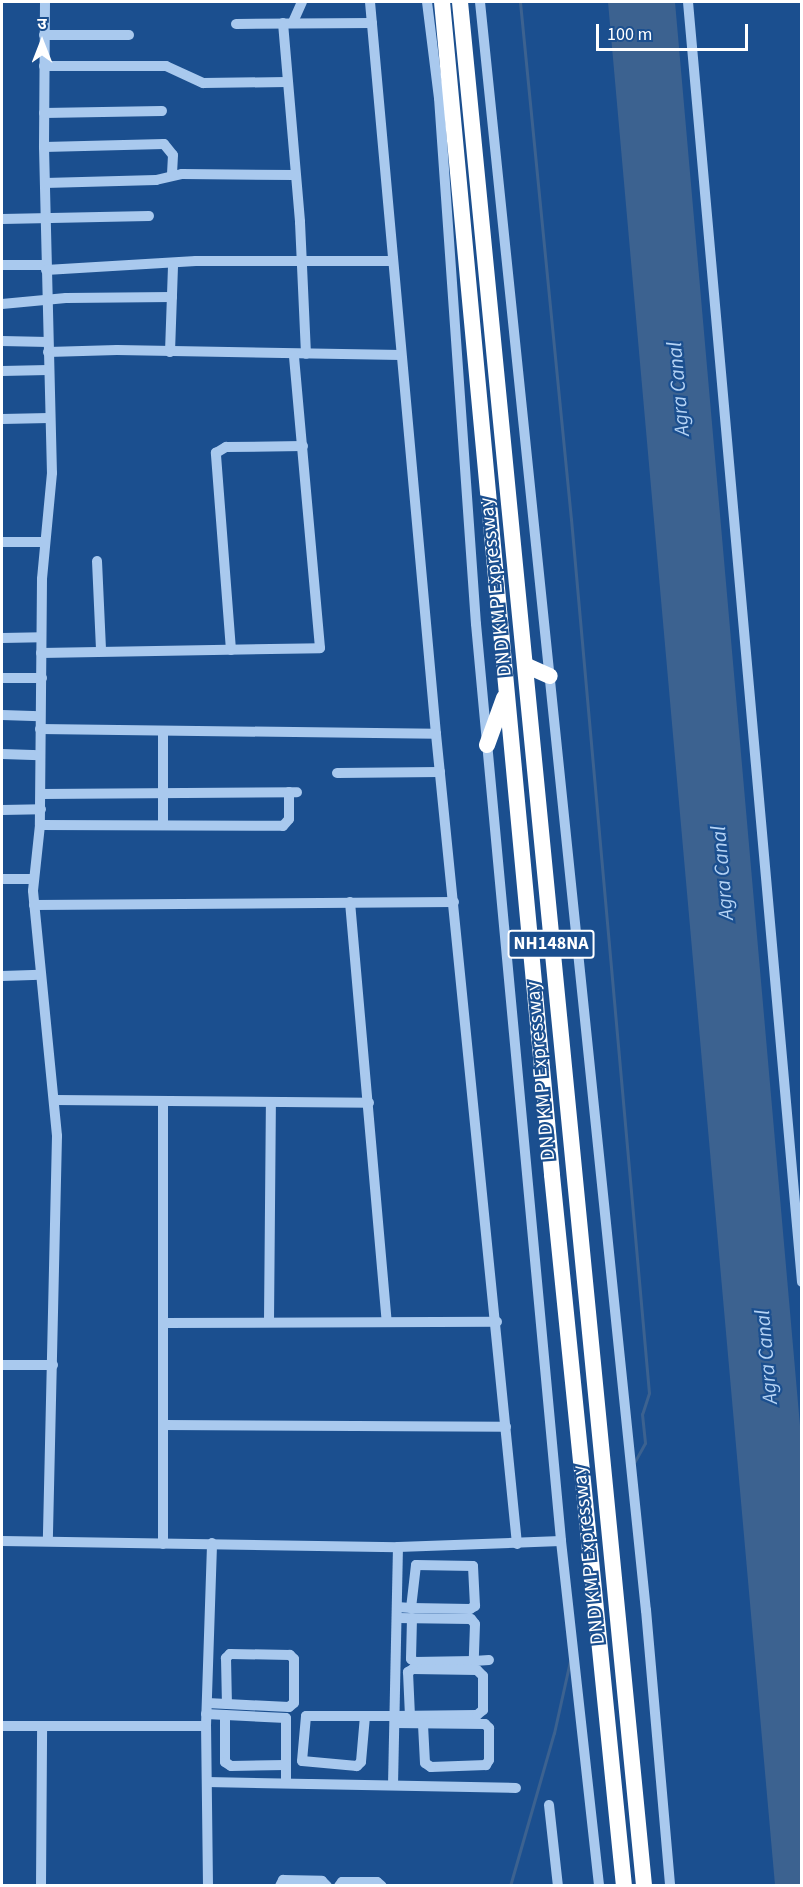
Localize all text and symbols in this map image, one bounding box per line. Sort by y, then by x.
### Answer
north arrow [12,12,72,72]
scale bar [599,12,750,50]
text: उ [37,13,47,35]
text: 100 m [607,22,652,47]
water label: Agra Canal [661,341,695,437]
street label: DND KMP Expressway [475,496,517,678]
water label: Agra Canal [705,825,739,921]
road number: NH148NA [508,929,594,959]
street label: DND KMP Expressway [521,980,561,1162]
water label: Agra Canal [749,1309,783,1405]
street label: DND KMP Expressway [568,1464,610,1646]

